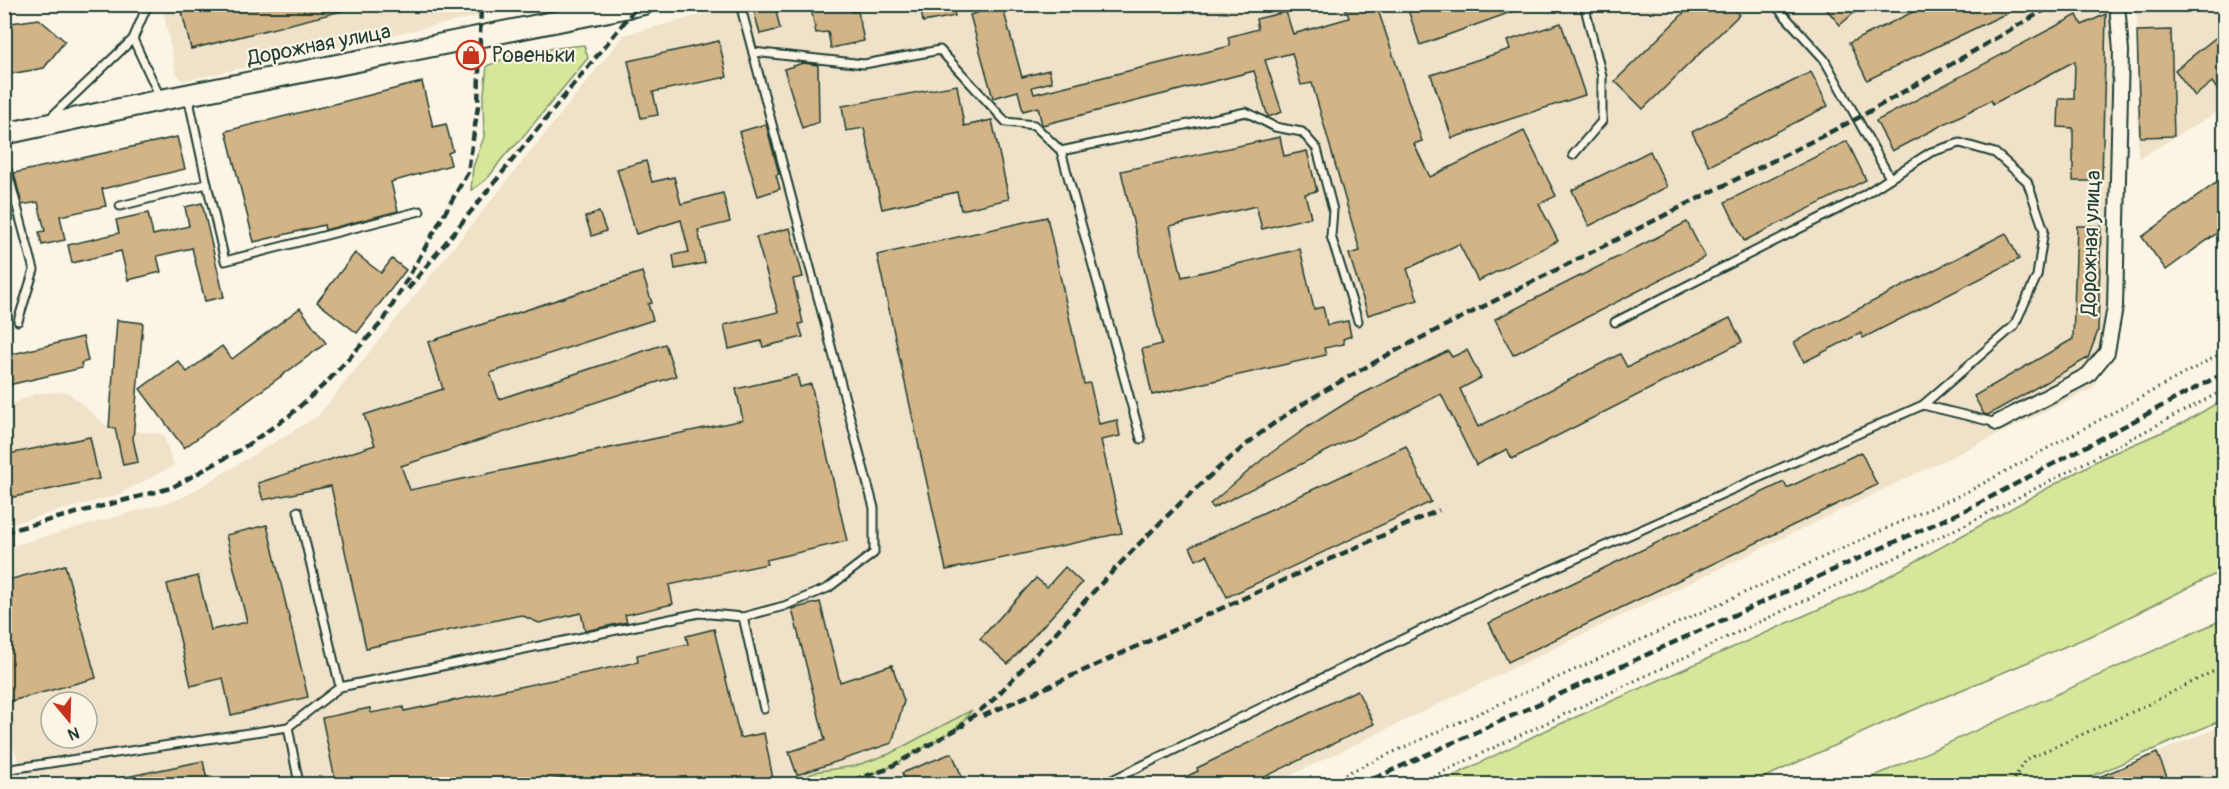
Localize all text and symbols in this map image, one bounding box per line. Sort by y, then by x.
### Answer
street label: Дорожная улица [244,18,393,72]
shop icon: Ровеньки [455,39,487,71]
place label: Ровеньки [492,42,575,69]
street label: Дорожная улица [2075,170,2107,317]
north arrow [39,690,99,750]
text: N [65,722,82,745]

